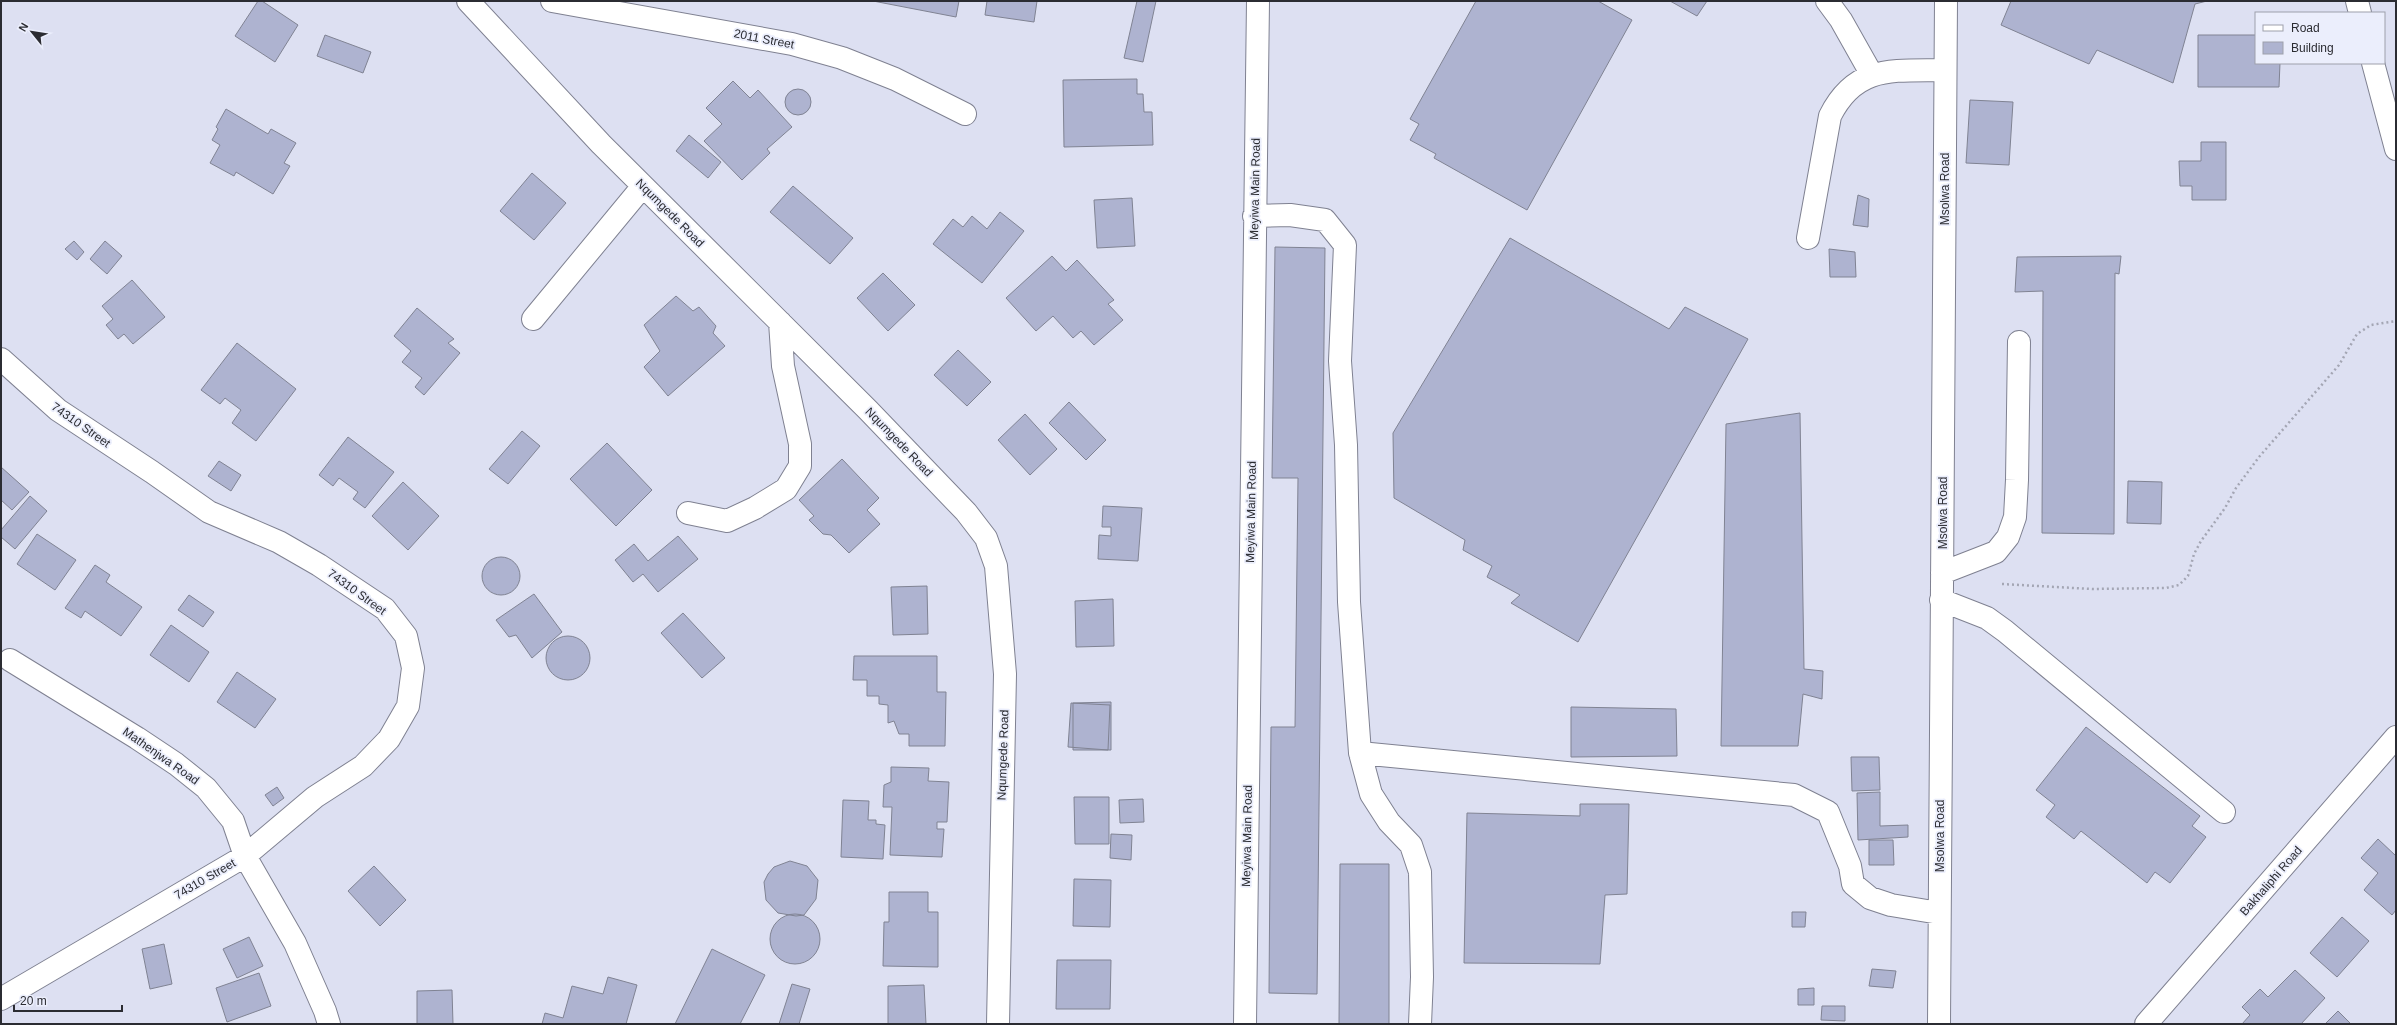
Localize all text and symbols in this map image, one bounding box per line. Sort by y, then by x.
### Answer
north arrow [12,12,52,52]
legend [2255,12,2385,64]
text: N [16,21,31,33]
text: Road [2291,21,2320,35]
street label: 2011 Street [733,26,796,52]
text: Building [2291,41,2334,55]
street label: Meyiwa Main Road [1247,138,1263,240]
street label: Msolwa Road [1938,153,1952,225]
street label: Nqumgede Road [633,176,707,250]
street label: 74310 Street [49,400,114,451]
street label: Nqumgede Road [862,405,936,479]
street label: Meyiwa Main Road [1243,461,1259,563]
street label: Msolwa Road [1936,477,1950,549]
street label: 74310 Street [325,566,389,618]
street label: Nqumgede Road [994,709,1012,801]
street label: Mathenjwa Road [120,724,202,788]
street label: Meyiwa Main Road [1239,785,1255,887]
street label: Msolwa Road [1933,800,1947,872]
street label: Bakhaliphi Road [2237,843,2305,919]
street label: 74310 Street [172,855,239,902]
scale bar [14,987,122,1013]
text: 20 m [20,994,47,1008]

